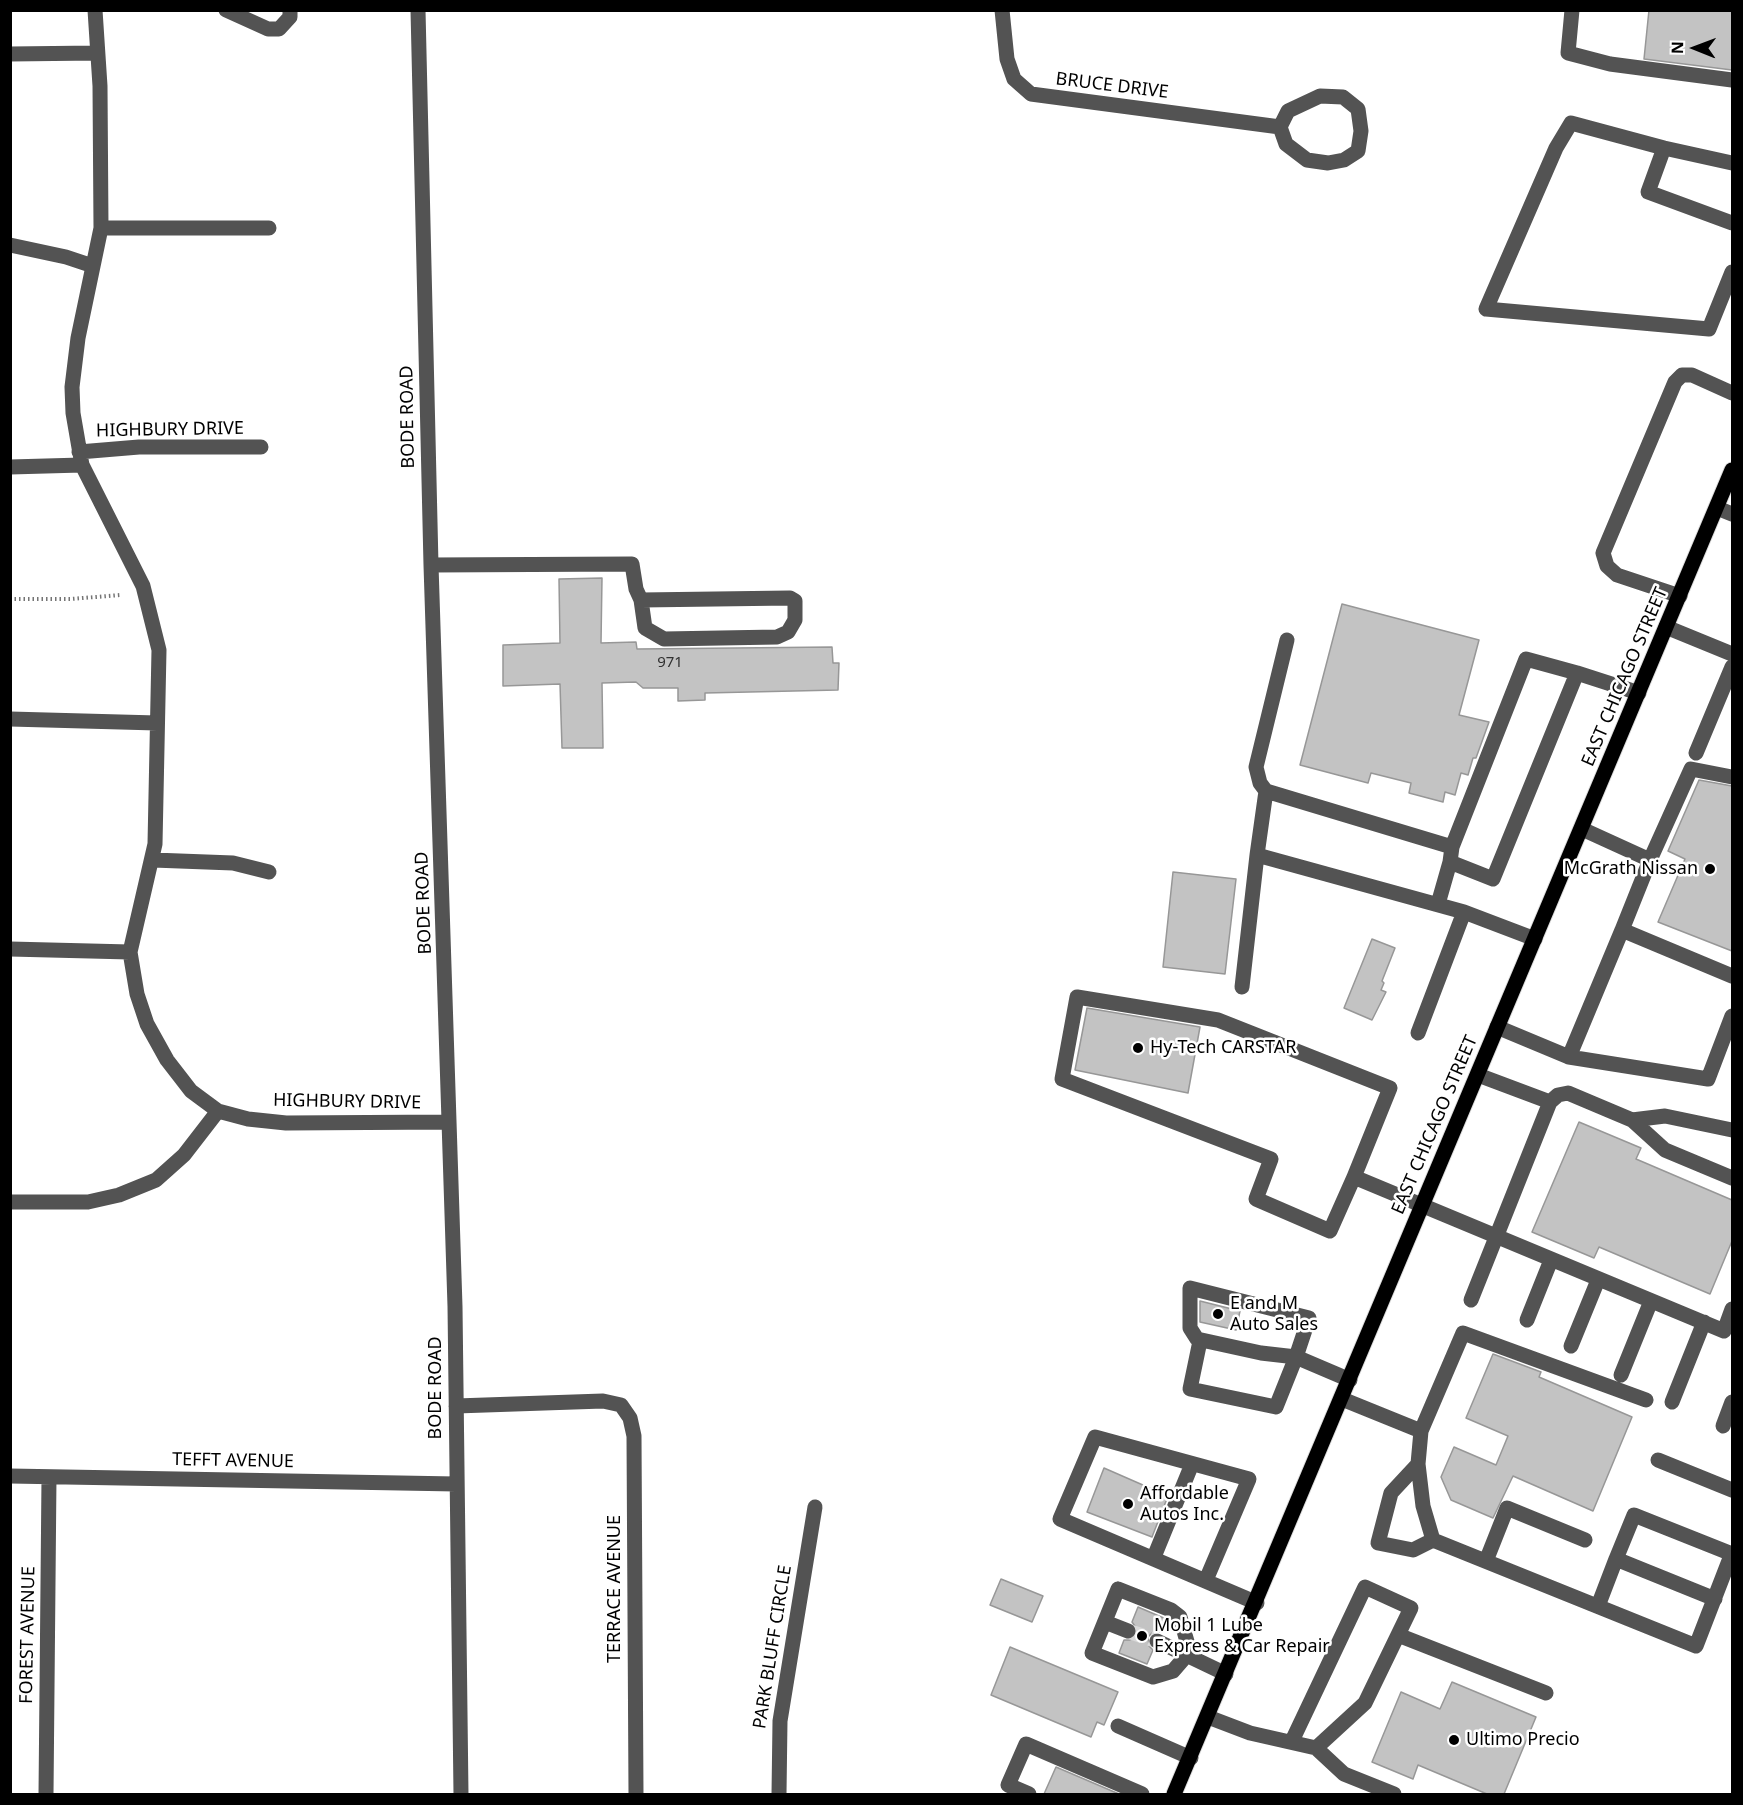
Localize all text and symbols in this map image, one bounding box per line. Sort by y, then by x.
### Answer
north arrow [1665,18,1725,78]
text: N [1666,41,1688,54]
street label: BRUCE DRIVE [1054,68,1170,104]
street label: BODE ROAD [396,365,420,469]
street label: HIGHBURY DRIVE [96,418,244,442]
street label: EAST CHICAGO STREET [1577,584,1673,770]
house number: 971 [657,654,683,672]
street label: BODE ROAD [411,851,437,955]
place label: McGrath Nissan [1564,858,1698,880]
marker: McGrath Nissan [1703,862,1717,876]
street label: EAST CHICAGO STREET [1387,1032,1483,1218]
place label: Hy-Tech CARSTAR [1150,1037,1296,1059]
marker: Hy-Tech CARSTAR [1131,1041,1145,1055]
street label: HIGHBURY DRIVE [273,1090,421,1114]
place label: E and M Auto Sales [1230,1293,1318,1336]
marker: E and M Auto Sales [1211,1307,1225,1321]
street label: BODE ROAD [425,1336,447,1440]
street label: TEFFT AVENUE [172,1449,294,1473]
place label: Affordable Autos Inc. [1140,1483,1229,1526]
marker: Affordable Autos Inc. [1121,1497,1135,1511]
street label: TERRACE AVENUE [604,1515,626,1663]
street label: PARK BLUFF CIRCLE [749,1564,797,1730]
street label: FOREST AVENUE [16,1566,40,1704]
place label: Mobil 1 Lube Express & Car Repair [1154,1615,1330,1658]
marker: Mobil 1 Lube Express & Car Repair [1135,1629,1149,1643]
place label: Ultimo Precio [1466,1729,1580,1751]
marker: Ultimo Precio [1447,1733,1461,1747]

